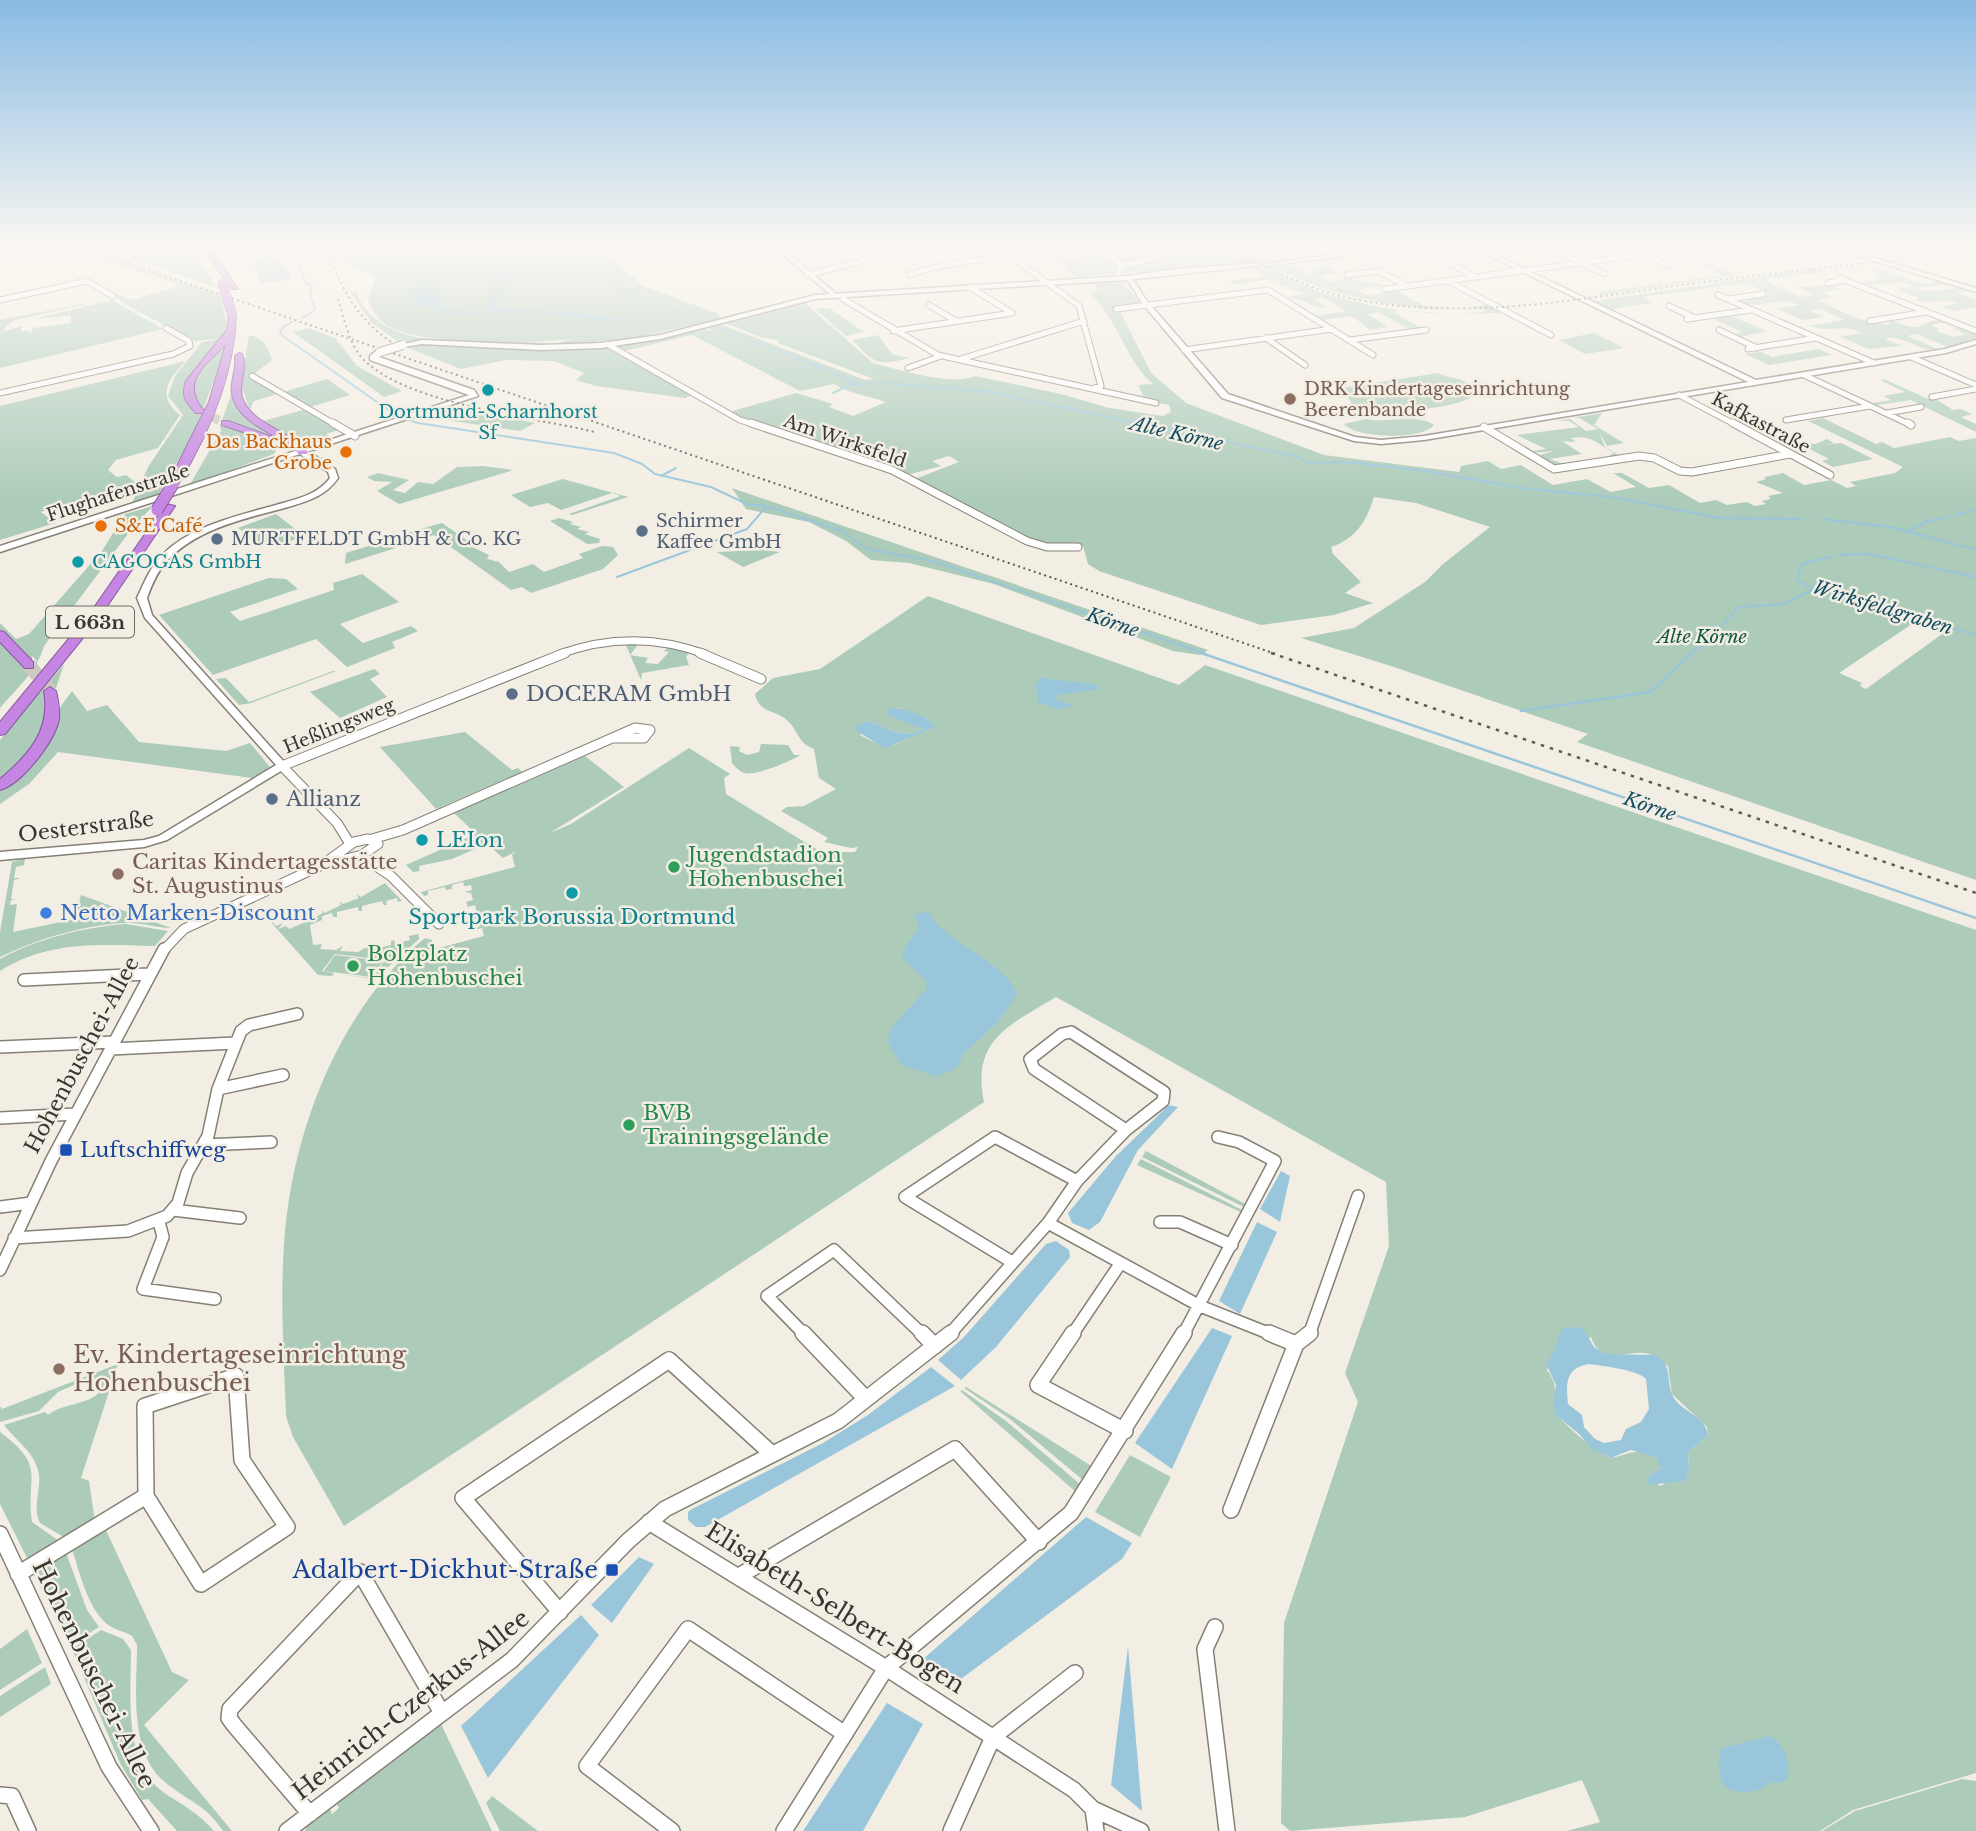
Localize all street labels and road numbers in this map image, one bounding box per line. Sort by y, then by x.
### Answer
street label: Kafkastraße [1708,388,1814,458]
street label: Am Wirksfeld [780,409,909,472]
street label: Flughafenstraße [44,459,192,527]
road number: L 663n [46,607,134,638]
street label: Heßlingsweg [280,694,398,758]
street label: Oesterstraße [16,806,156,848]
street label: Hohenbuschei-Allee [19,952,145,1158]
street label: Elisabeth-Selbert-Bogen [700,1516,970,1699]
street label: Hohenbuschei-Allee [27,1555,162,1793]
street label: Heinrich-Czerkus-Allee [287,1603,535,1806]

